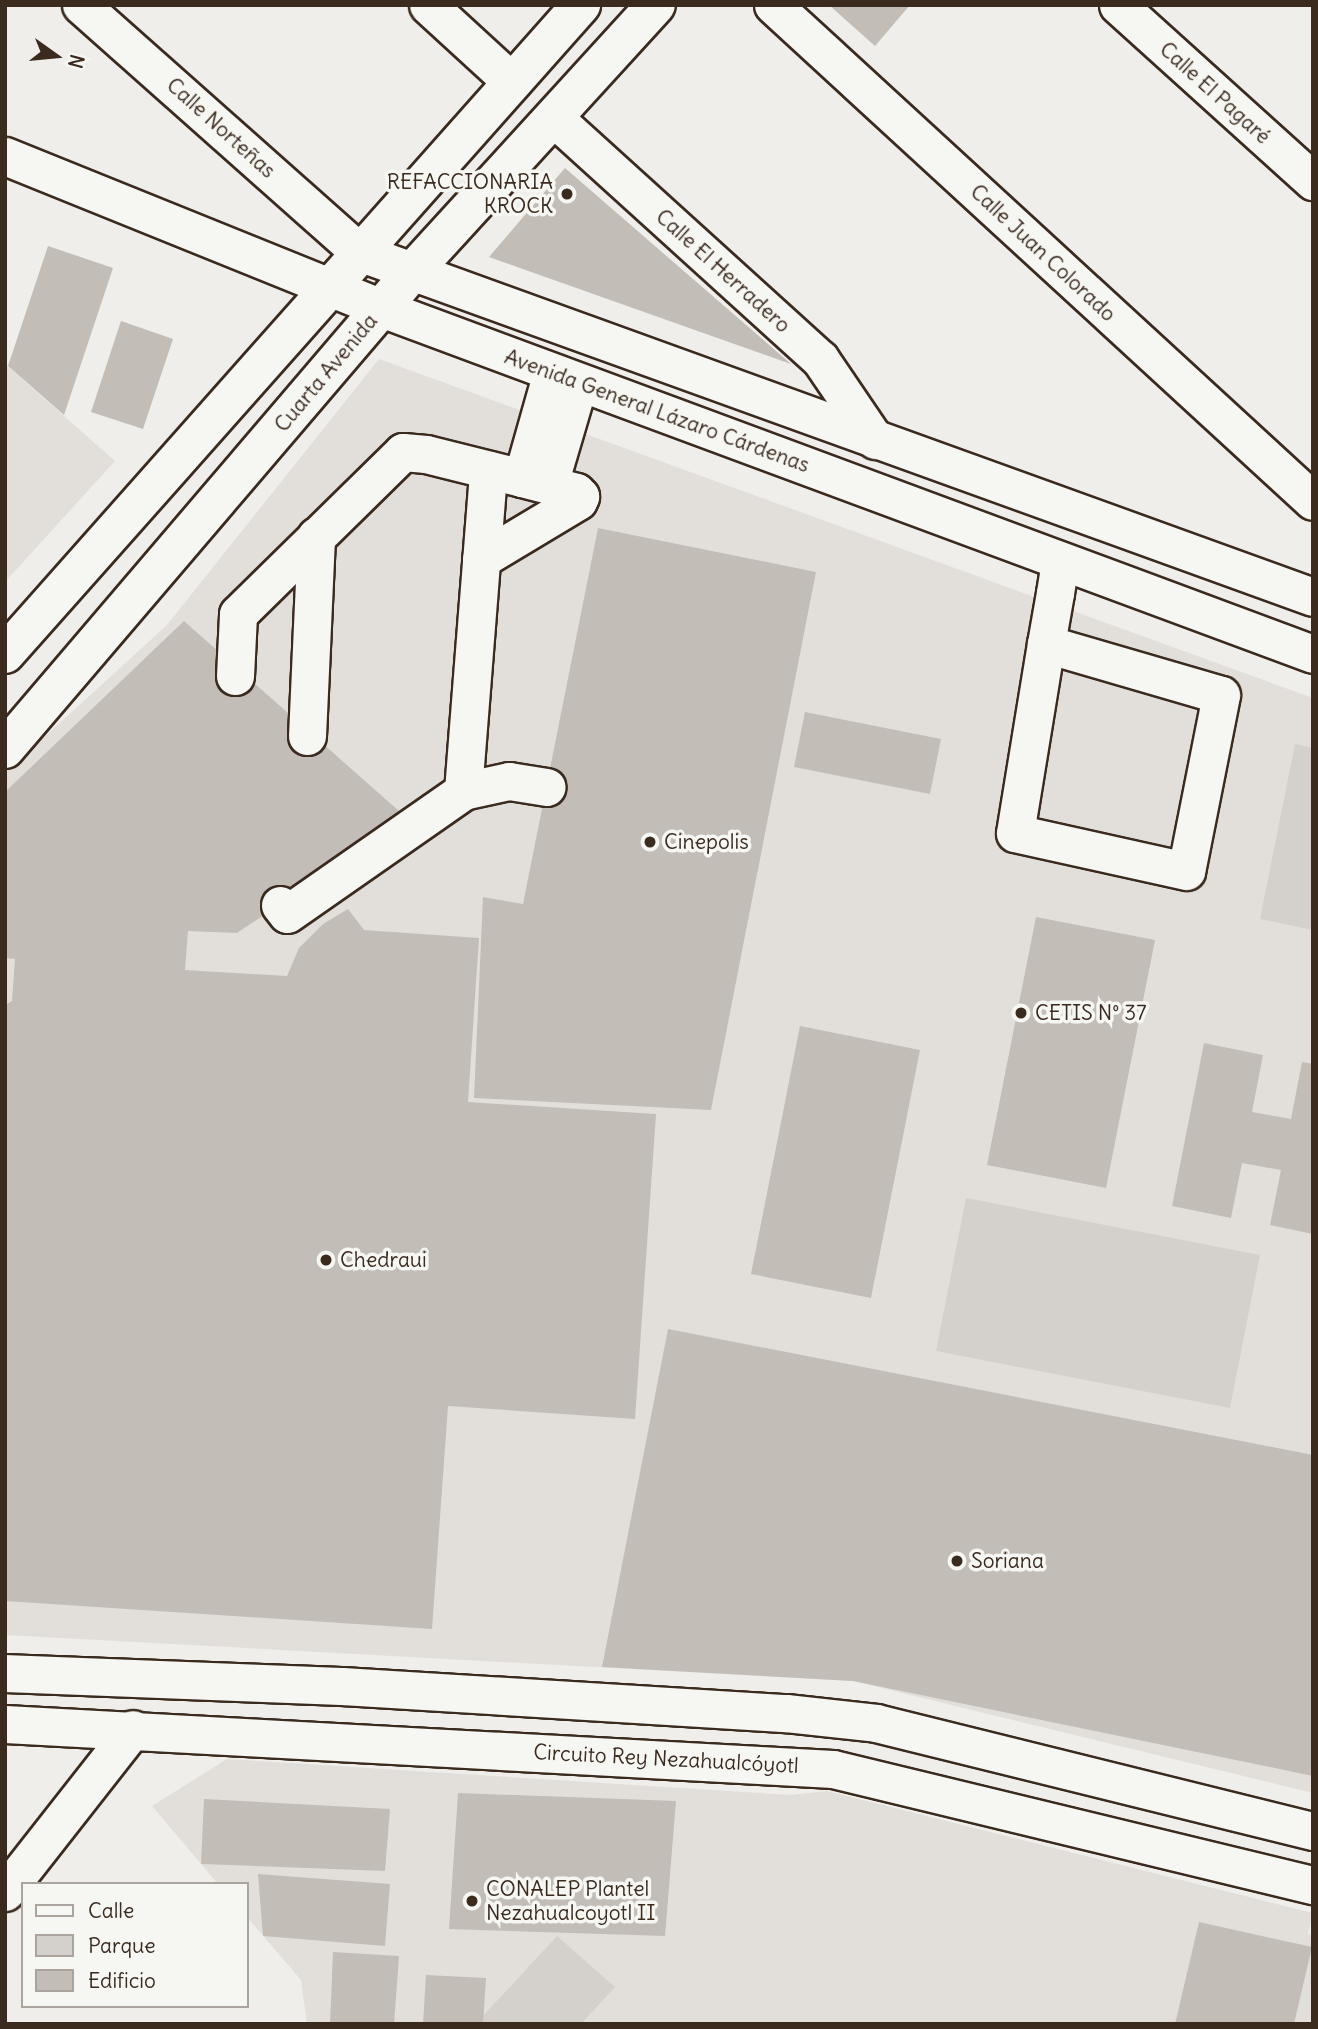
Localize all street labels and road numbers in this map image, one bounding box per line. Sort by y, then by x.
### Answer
street label: Calle El Pagaré [1154,37,1276,149]
street label: Calle Norteñas [161,72,281,184]
street label: Calle Juan Colorado [965,179,1121,327]
street label: Calle El Herradero [651,204,795,338]
street label: Cuarta Avenida [269,309,383,437]
street label: Avenida General Lázaro Cárdenas [501,344,813,478]
street label: Circuito Rey Nezahualcóyotl [533,1739,799,1779]

